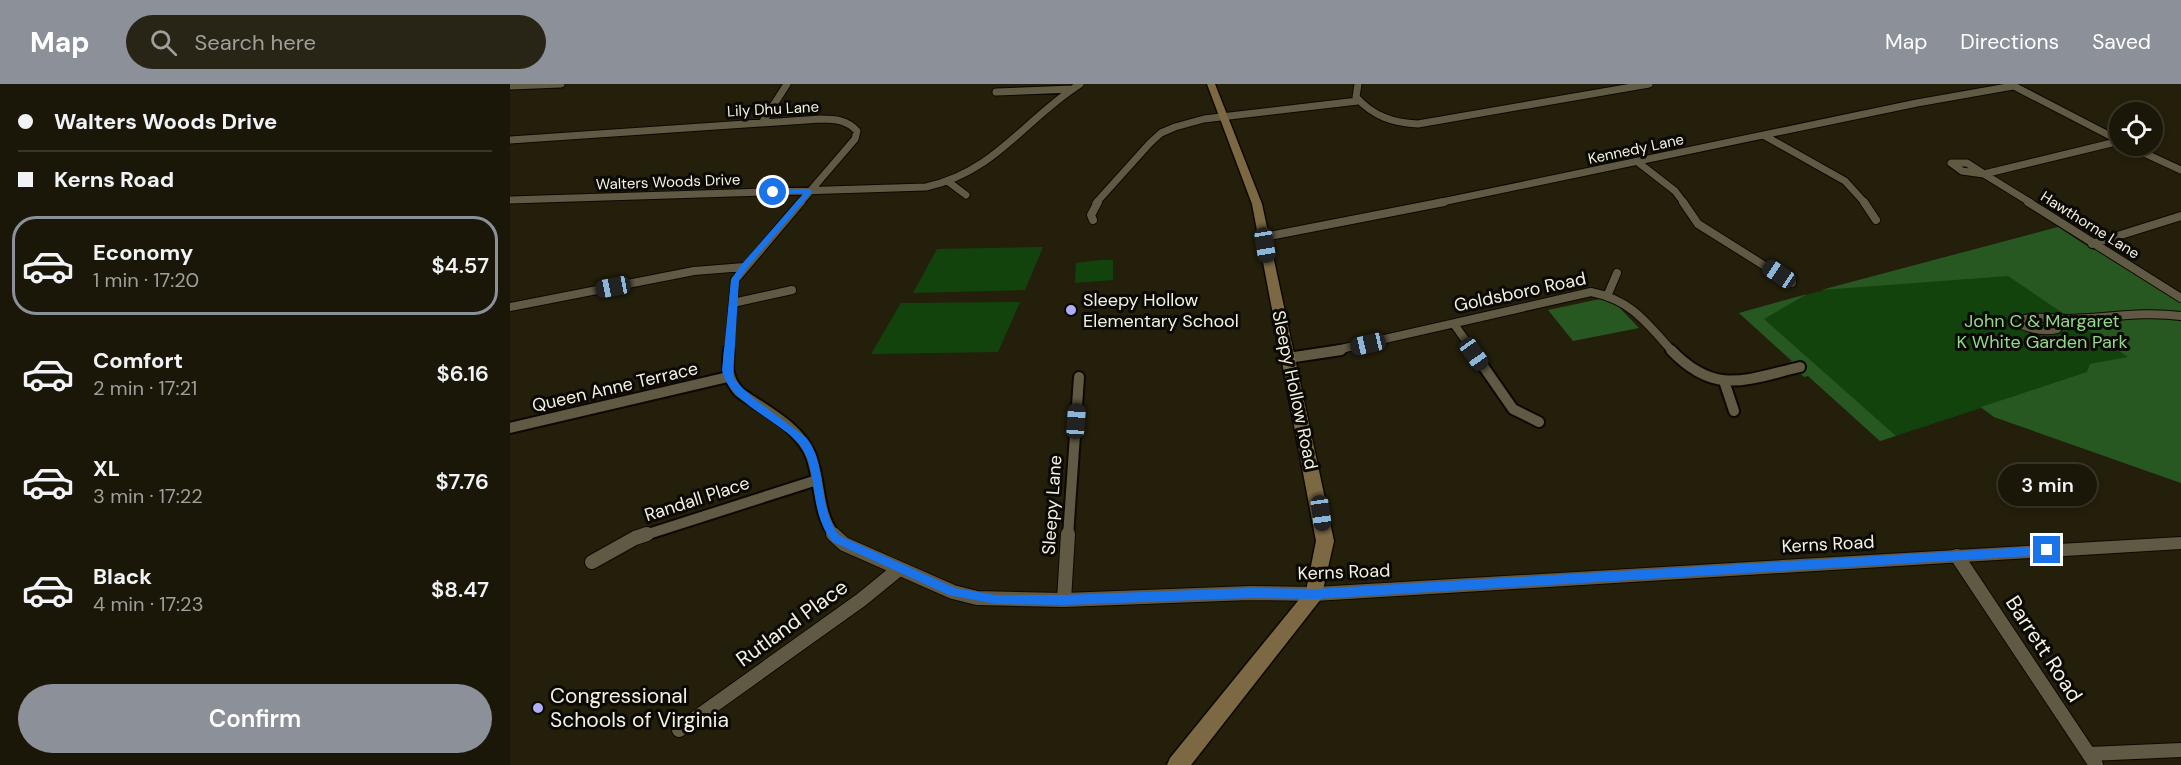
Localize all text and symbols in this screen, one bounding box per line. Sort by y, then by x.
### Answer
search box [126,15,546,69]
text: Map [30,24,90,61]
icon: search [147,26,180,59]
text: Search here [195,28,316,57]
text: Map [1885,28,1927,56]
text: Directions [1960,28,2059,56]
text: Saved [2092,28,2151,56]
street label: Lily Dhu Lane [727,97,819,121]
map controls [2109,102,2163,156]
button: locate [2109,102,2163,156]
text: Walters Woods Drive [54,107,277,136]
street label: Kennedy Lane [1586,129,1686,169]
text: Kerns Road [54,165,174,194]
street label: Walters Woods Drive [595,169,741,195]
route start [759,178,786,205]
street label: Hawthorne Lane [2037,187,2143,263]
car [1253,226,1277,264]
text: Economy [93,238,193,267]
icon: car [21,239,75,293]
text: $4.57 [431,251,489,280]
car [1759,256,1799,292]
street label: Goldsboro Road [1452,266,1588,318]
text: 1 min · 17:20 [93,267,199,293]
car [594,275,632,299]
place label: Sleepy Hollow Elementary School [1083,288,1239,333]
marker: Sleepy Hollow Elementary School [1064,303,1078,317]
street label: Sleepy Hollow Road [1266,308,1324,472]
park label: John C & Margaret K White Garden Park [1956,309,2128,354]
car [1348,331,1388,357]
car [1456,334,1492,374]
text: Comfort [93,346,183,375]
icon: car [21,347,75,401]
street label: Queen Anne Terrace [530,356,700,418]
text: $6.16 [437,359,489,388]
text: 2 min · 17:21 [93,375,197,401]
car [1066,402,1086,440]
text: XL [93,454,120,483]
street label: Sleepy Lane [1037,454,1067,556]
icon: car [21,455,75,509]
callout: 3 min [1998,463,2096,505]
text: $7.76 [435,467,489,496]
street label: Randall Place [641,471,753,527]
text: 3 min [2021,472,2074,498]
text: 3 min · 17:22 [93,483,203,509]
car [1310,494,1332,532]
street label: Kerns Road [1781,530,1875,558]
route end [2033,536,2060,563]
street label: Kerns Road [1297,558,1391,586]
text: Black [93,562,152,591]
icon: car [21,563,75,617]
street label: Rutland Place [730,573,854,673]
text: $8.47 [431,575,489,604]
street label: Barrett Road [1999,590,2089,708]
text: 4 min · 17:23 [93,591,203,617]
place label: Congressional Schools of Virginia [550,682,729,734]
button: Confirm [18,684,492,753]
marker: Congressional Schools of Virginia [531,701,545,715]

